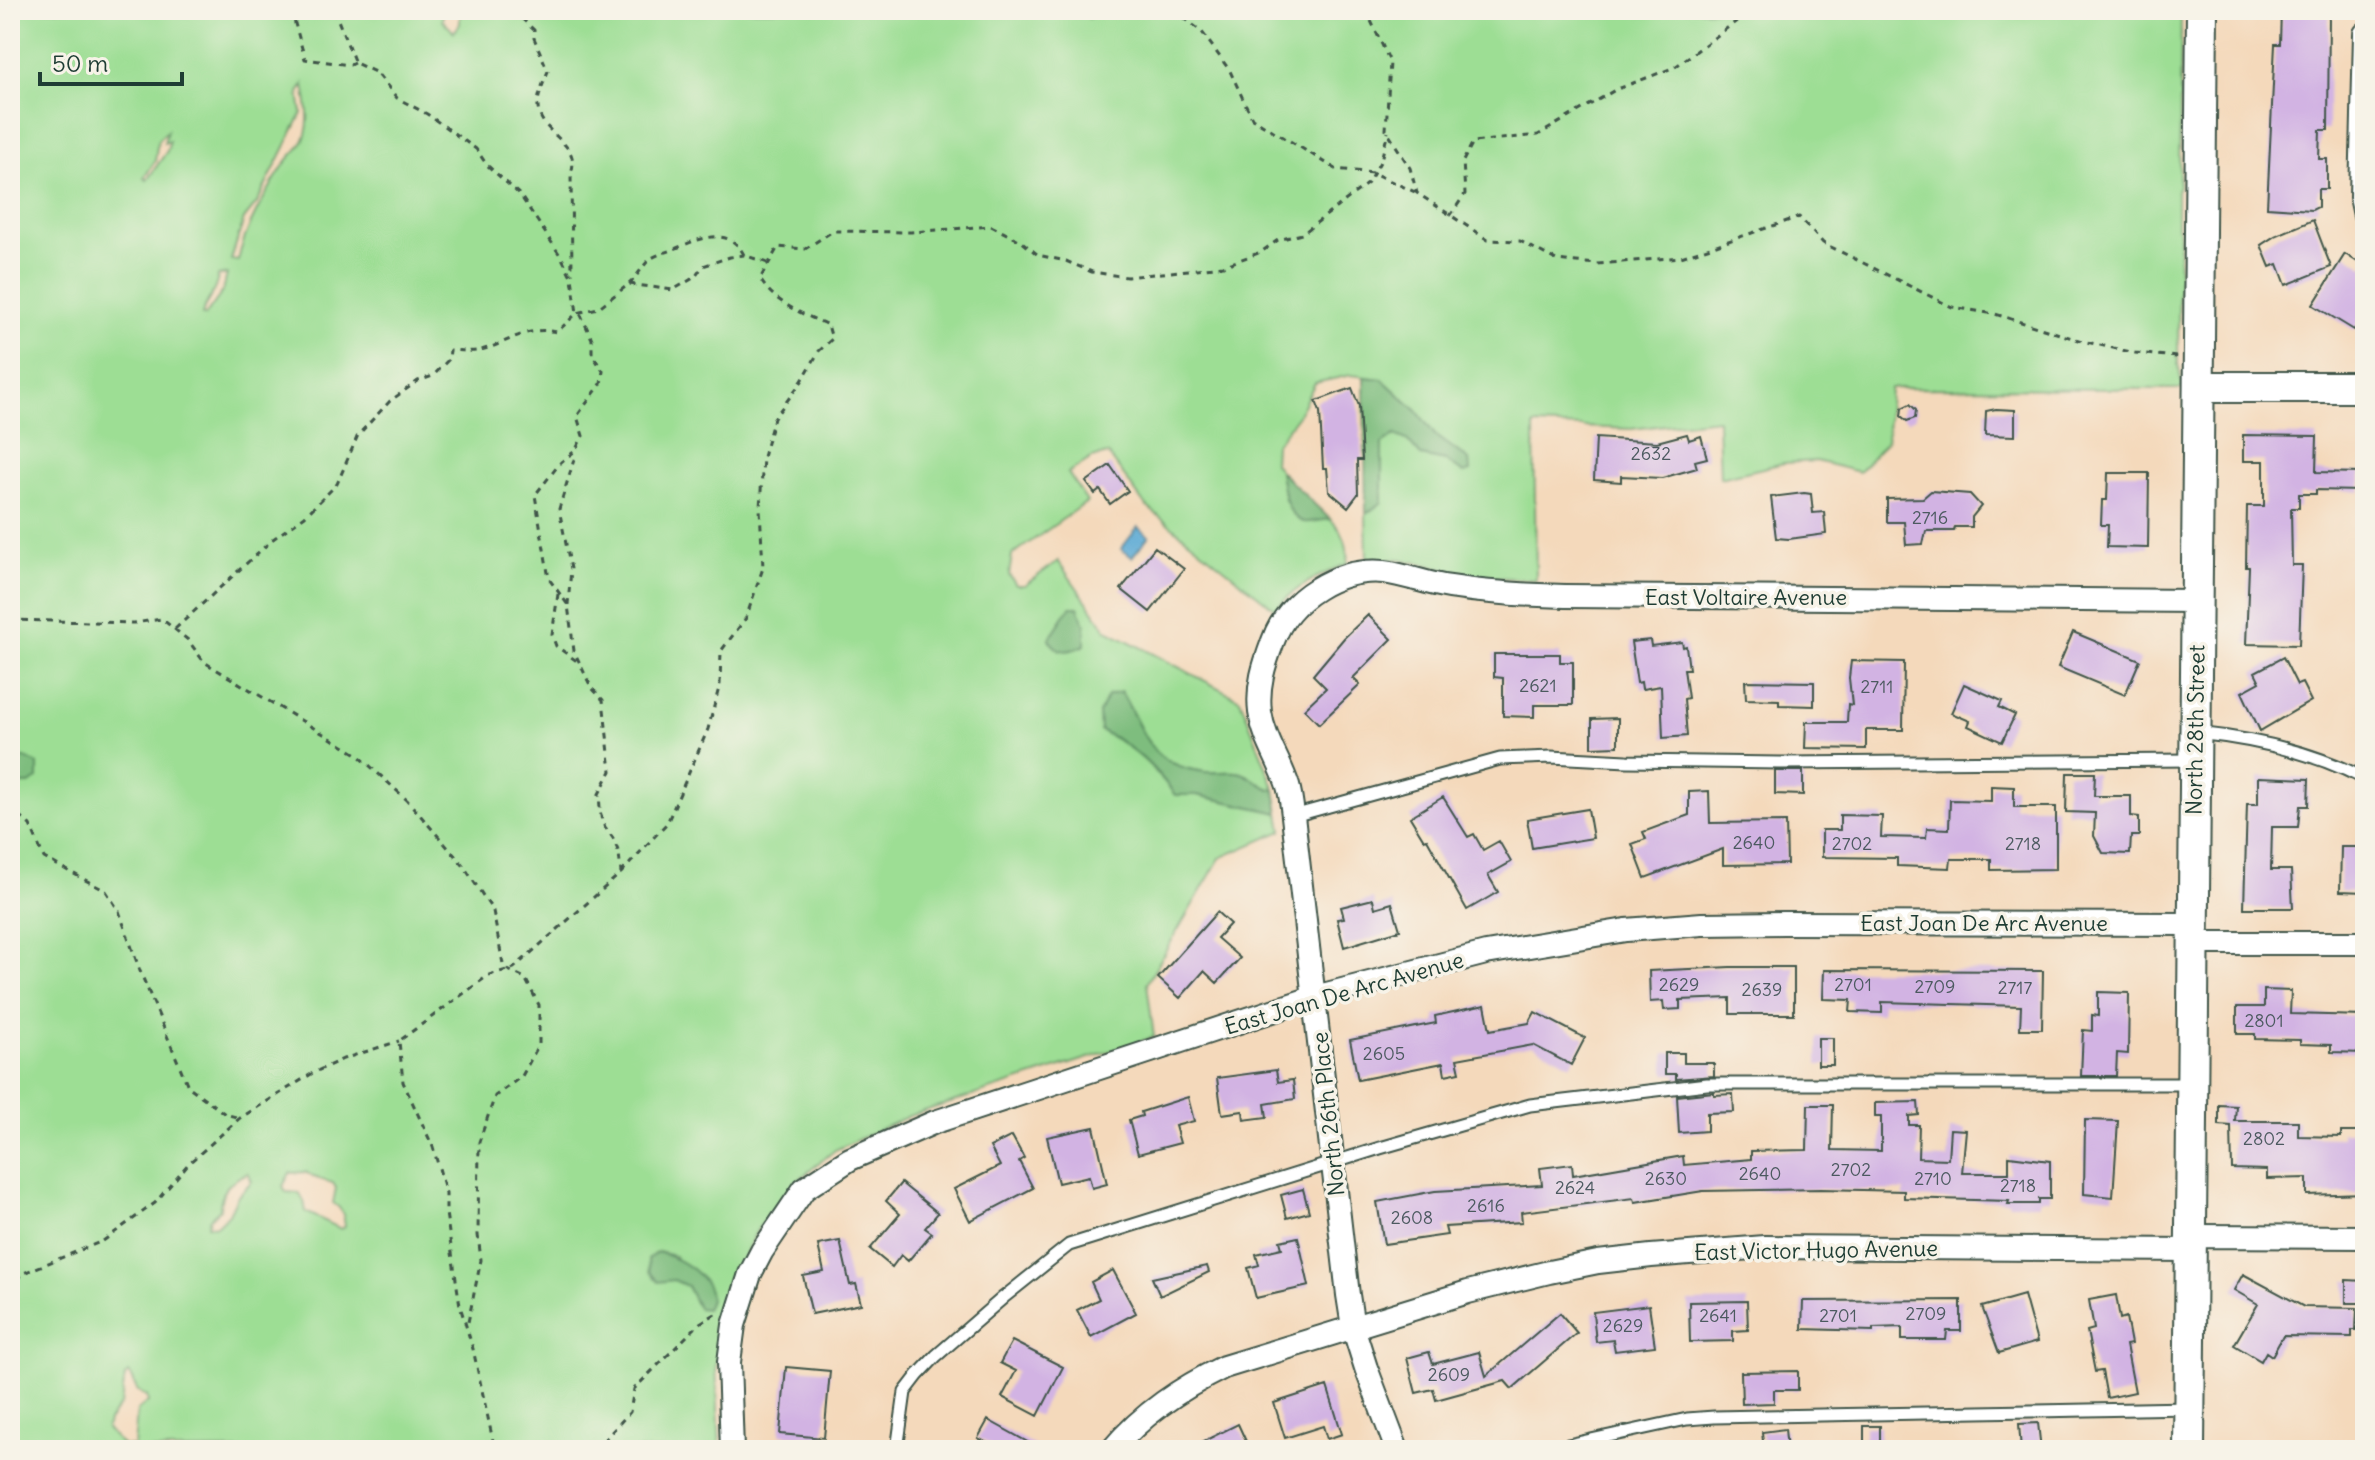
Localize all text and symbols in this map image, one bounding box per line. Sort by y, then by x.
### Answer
scale bar [40,36,182,86]
text: 50 m [52,48,108,78]
house number: 2632 [1631,442,1671,465]
house number: 2716 [1912,506,1948,529]
street label: East Voltaire Avenue [1645,583,1847,611]
street label: North 28th Street [2180,645,2210,815]
house number: 2621 [1519,674,1557,697]
house number: 2711 [1861,675,1893,698]
house number: 2640 [1733,831,1775,854]
house number: 2702 [1832,832,1872,855]
house number: 2718 [2005,832,2041,855]
street label: East Joan De Arc Avenue [1860,909,2108,937]
street label: East Joan De Arc Avenue [1221,945,1467,1041]
house number: 2629 [1659,973,1699,996]
house number: 2701 [1834,973,1872,996]
house number: 2709 [1915,975,1955,998]
house number: 2717 [1998,976,2033,999]
house number: 2639 [1742,978,1782,1001]
house number: 2801 [2244,1009,2284,1032]
street label: North 26th Place [1305,1030,1351,1198]
house number: 2605 [1363,1042,1405,1065]
house number: 2802 [2243,1127,2285,1150]
house number: 2702 [1831,1158,1871,1181]
house number: 2640 [1739,1162,1781,1185]
house number: 2630 [1645,1167,1687,1190]
house number: 2710 [1914,1167,1952,1190]
house number: 2718 [2000,1174,2036,1197]
house number: 2624 [1555,1176,1595,1199]
house number: 2616 [1467,1194,1505,1217]
house number: 2608 [1391,1206,1433,1229]
street label: East Victor Hugo Avenue [1694,1234,1938,1266]
house number: 2709 [1906,1302,1946,1325]
house number: 2641 [1699,1304,1737,1327]
house number: 2701 [1819,1304,1857,1327]
house number: 2629 [1603,1314,1643,1337]
house number: 2609 [1428,1363,1470,1386]

